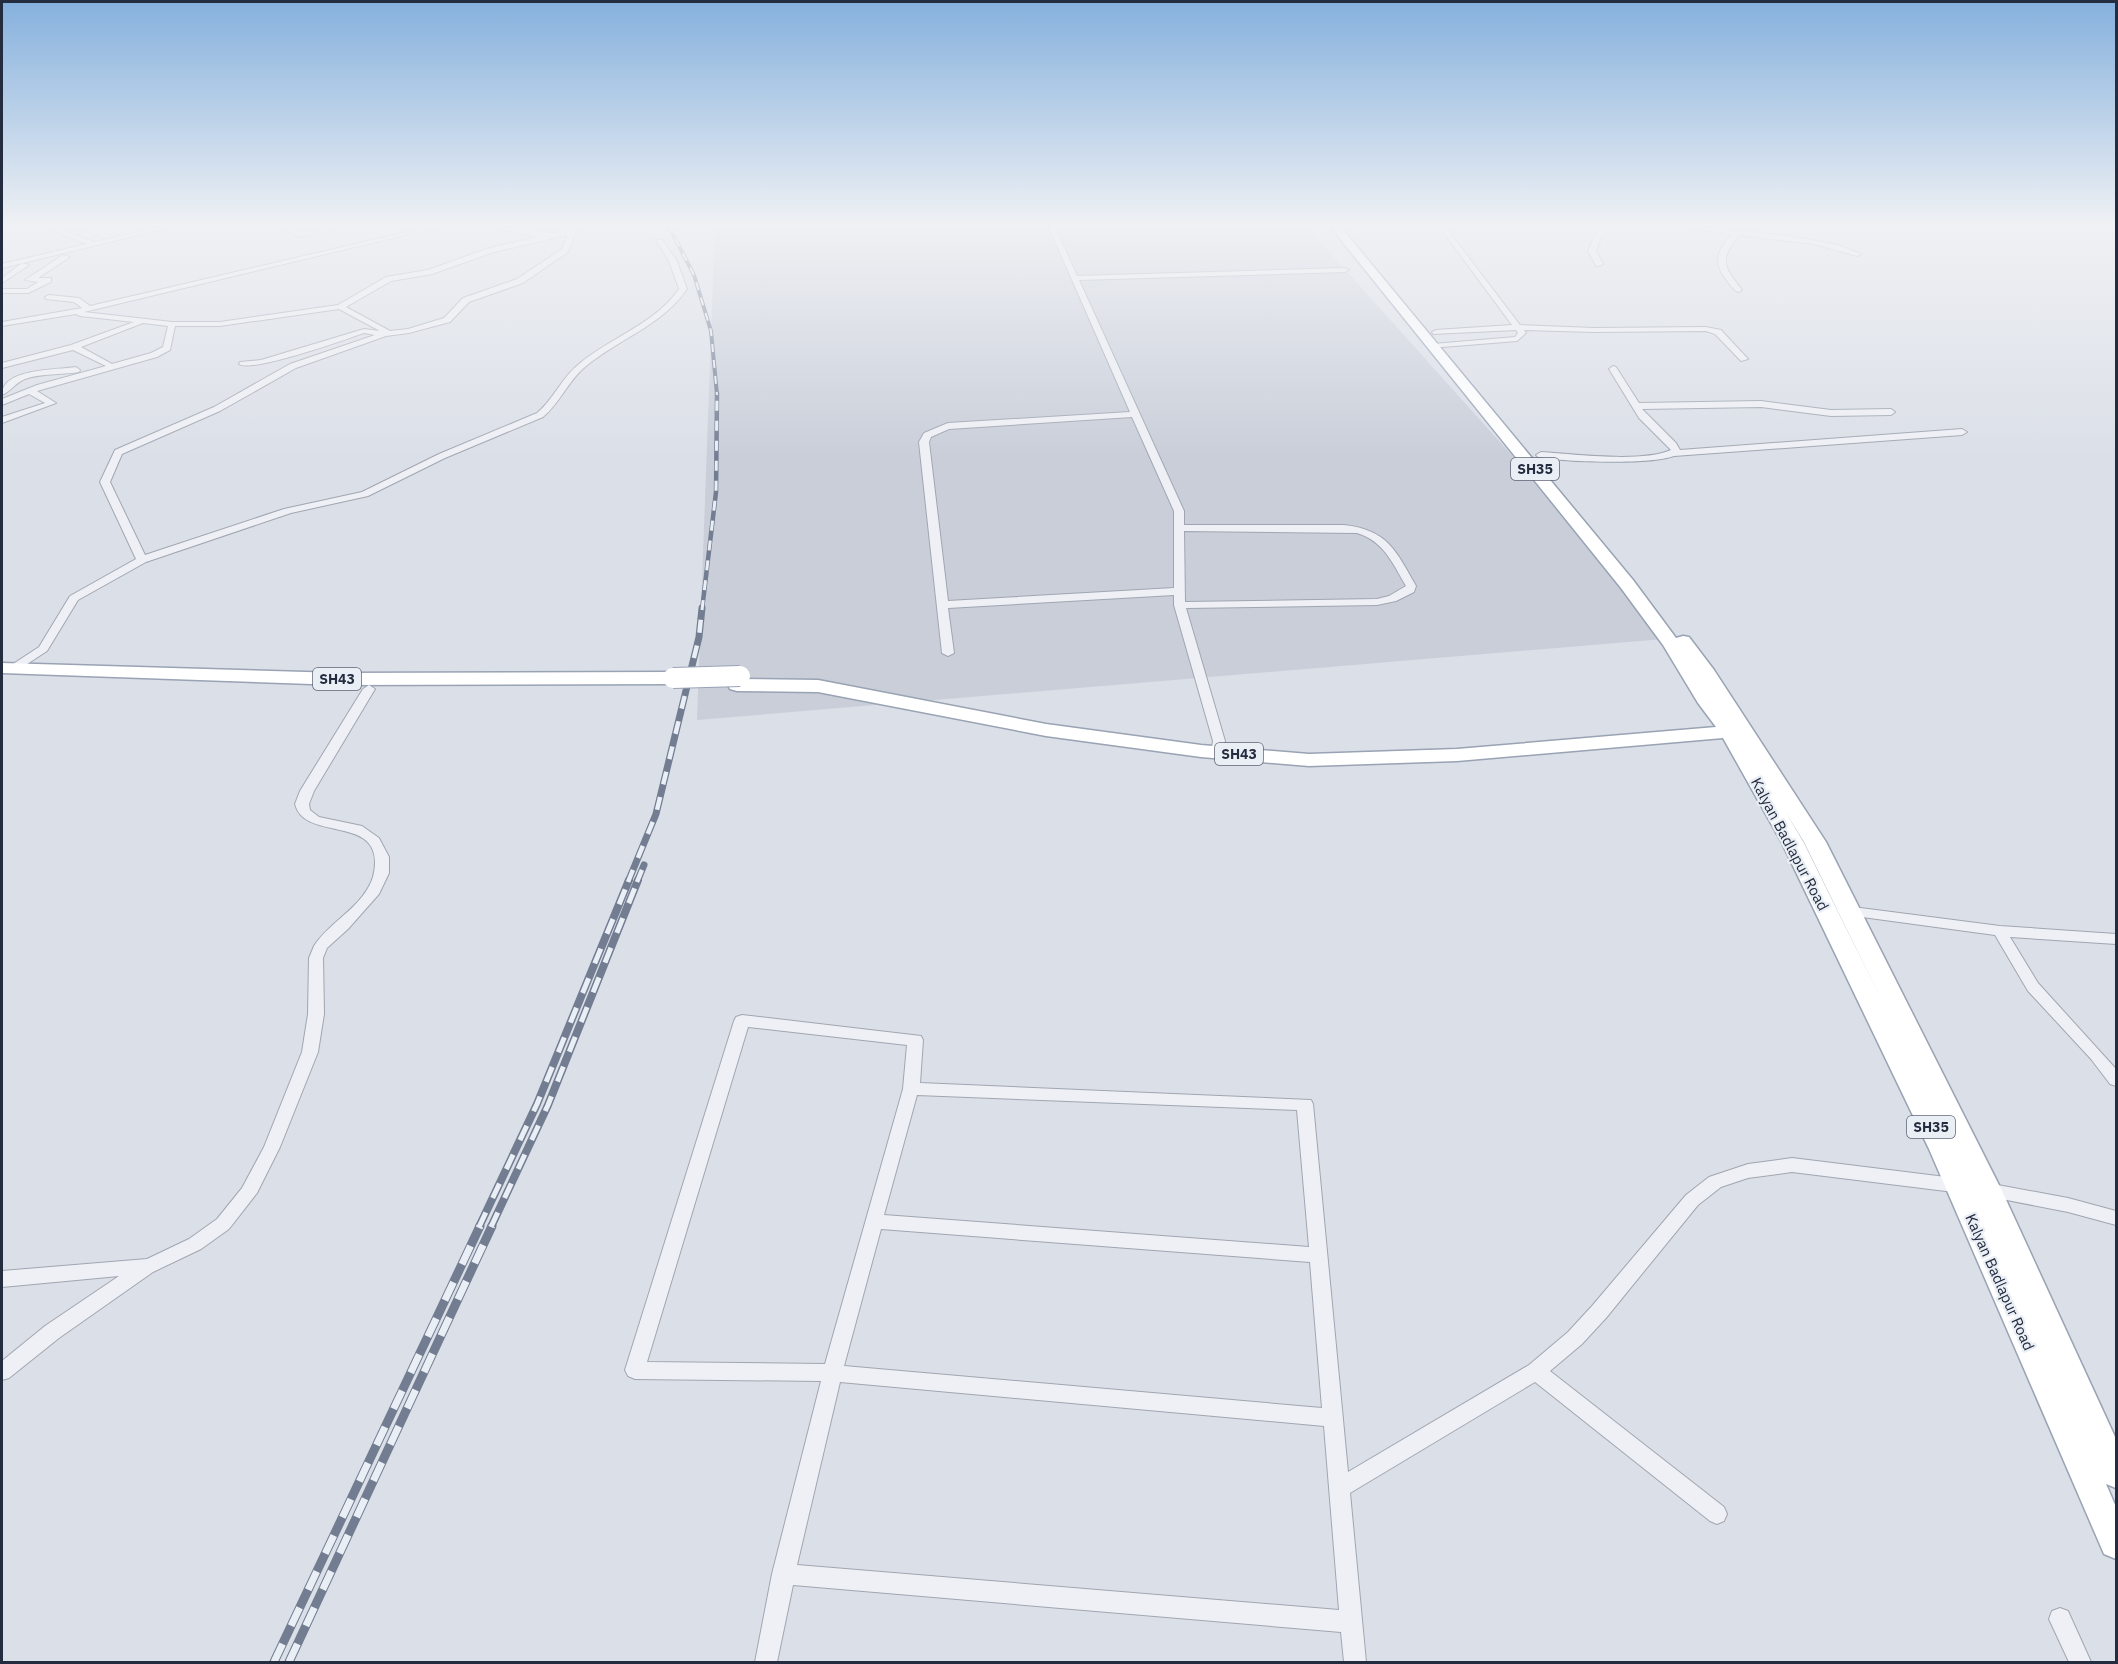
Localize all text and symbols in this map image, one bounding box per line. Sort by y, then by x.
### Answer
road number: SH35 [1511,458,1559,480]
road number: SH43 [313,668,361,690]
road number: SH43 [1215,743,1263,765]
street label: Kalyan Badlapur Road [1747,774,1833,914]
road number: SH35 [1907,1116,1955,1138]
street label: Kalyan Badlapur Road [1961,1211,2039,1353]

